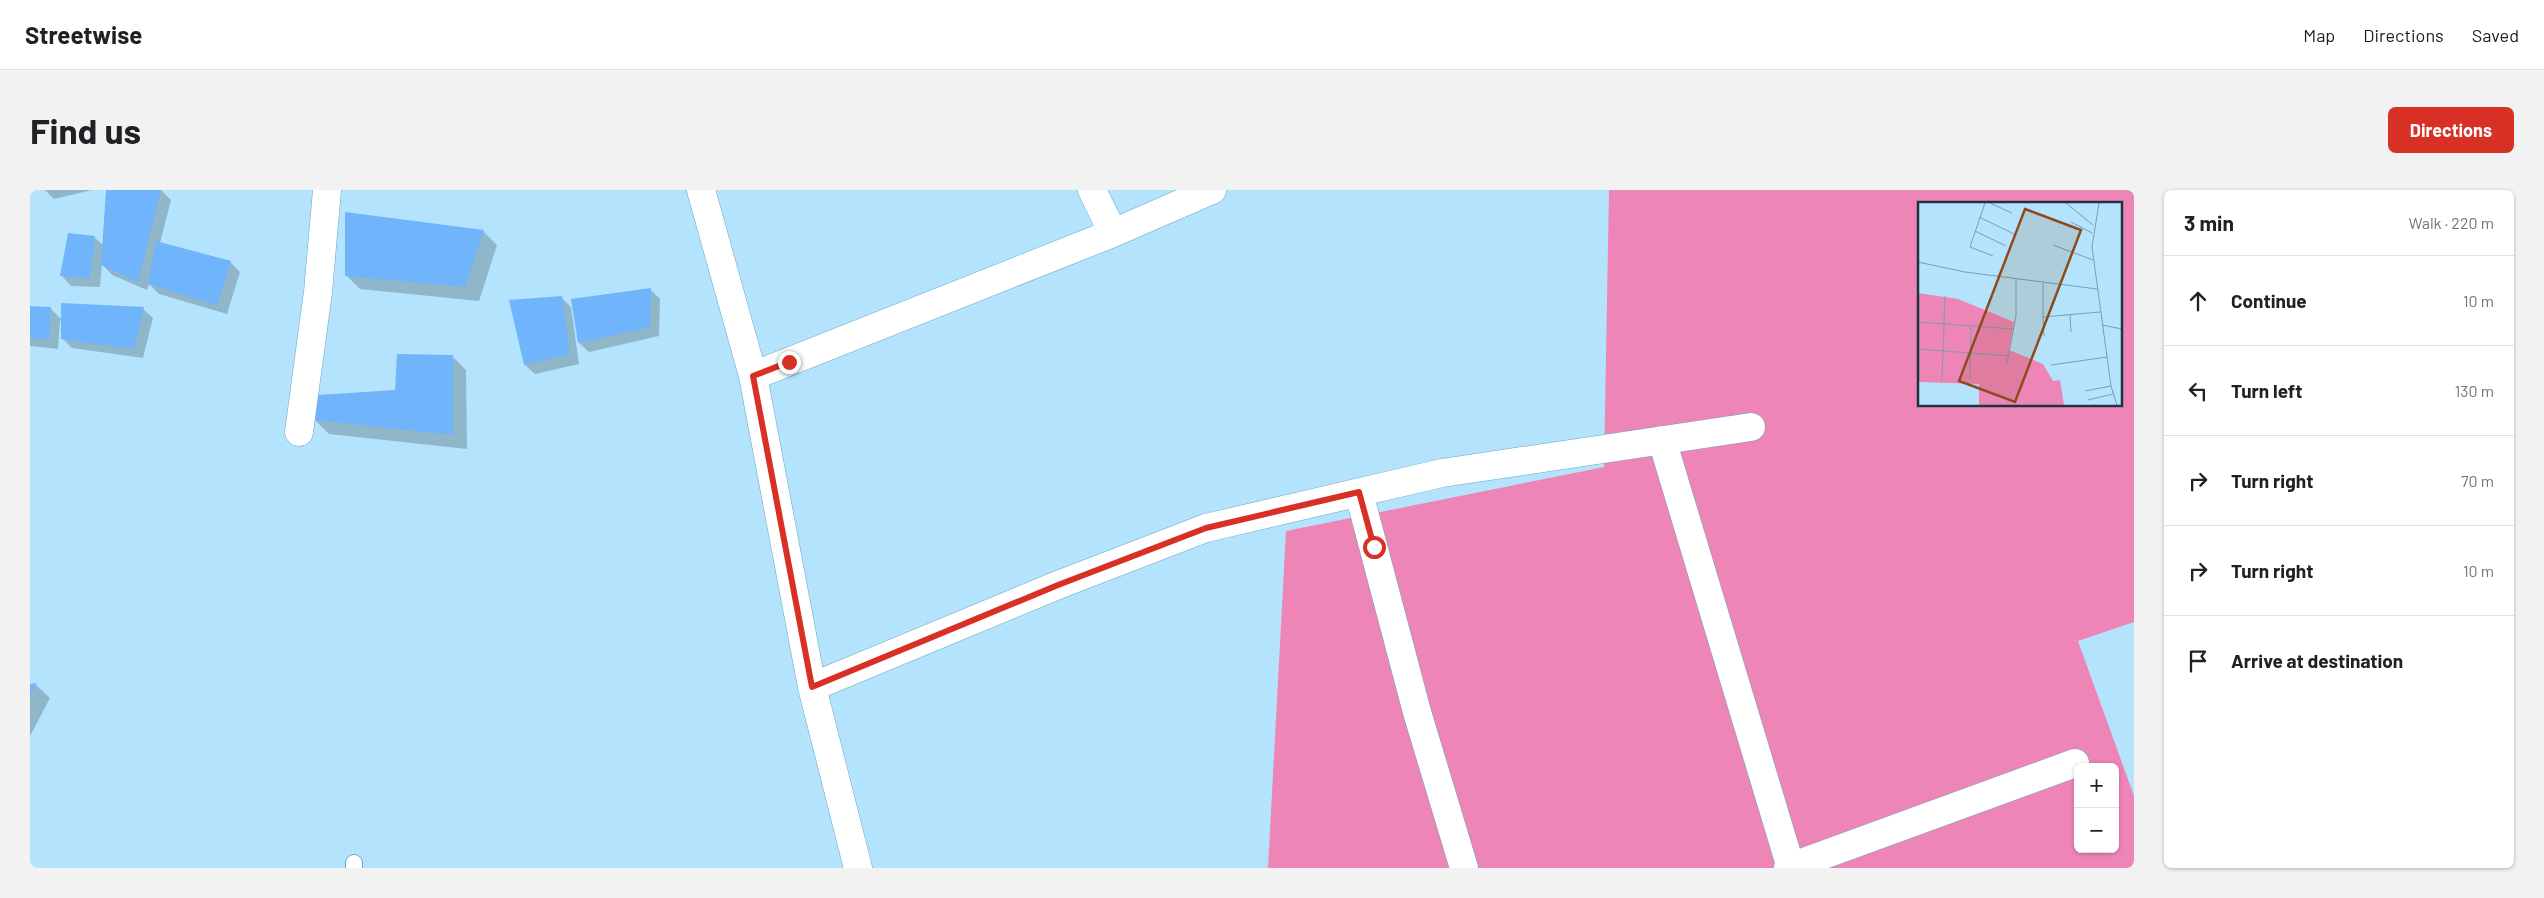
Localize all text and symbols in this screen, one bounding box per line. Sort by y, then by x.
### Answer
text: Streetwise [25,20,142,49]
text: Map [2303,24,2335,46]
text: Directions [2363,24,2444,46]
text: Saved [2472,24,2519,46]
button: Directions [2388,107,2514,153]
text: Find us [30,109,141,151]
inset map [1918,202,2122,406]
text: 3 min [2184,210,2234,235]
text: Walk · 220 m [2408,213,2494,232]
icon: ahead [2184,287,2212,315]
text: Continue [2231,289,2307,312]
text: 10 m [2463,291,2494,310]
route end [778,351,801,374]
icon: left [2184,377,2212,405]
text: Turn left [2231,379,2302,402]
text: 130 m [2455,381,2494,400]
icon: right [2184,467,2212,495]
text: Turn right [2231,469,2313,492]
text: 70 m [2461,471,2494,490]
route start [1363,536,1386,559]
icon: right [2184,557,2212,585]
text: Turn right [2231,559,2313,582]
text: 10 m [2463,561,2494,580]
icon: arrive [2184,647,2212,675]
text: Arrive at destination [2231,649,2403,672]
map controls [2074,763,2119,853]
button: + [2074,763,2119,808]
button: − [2074,808,2119,853]

